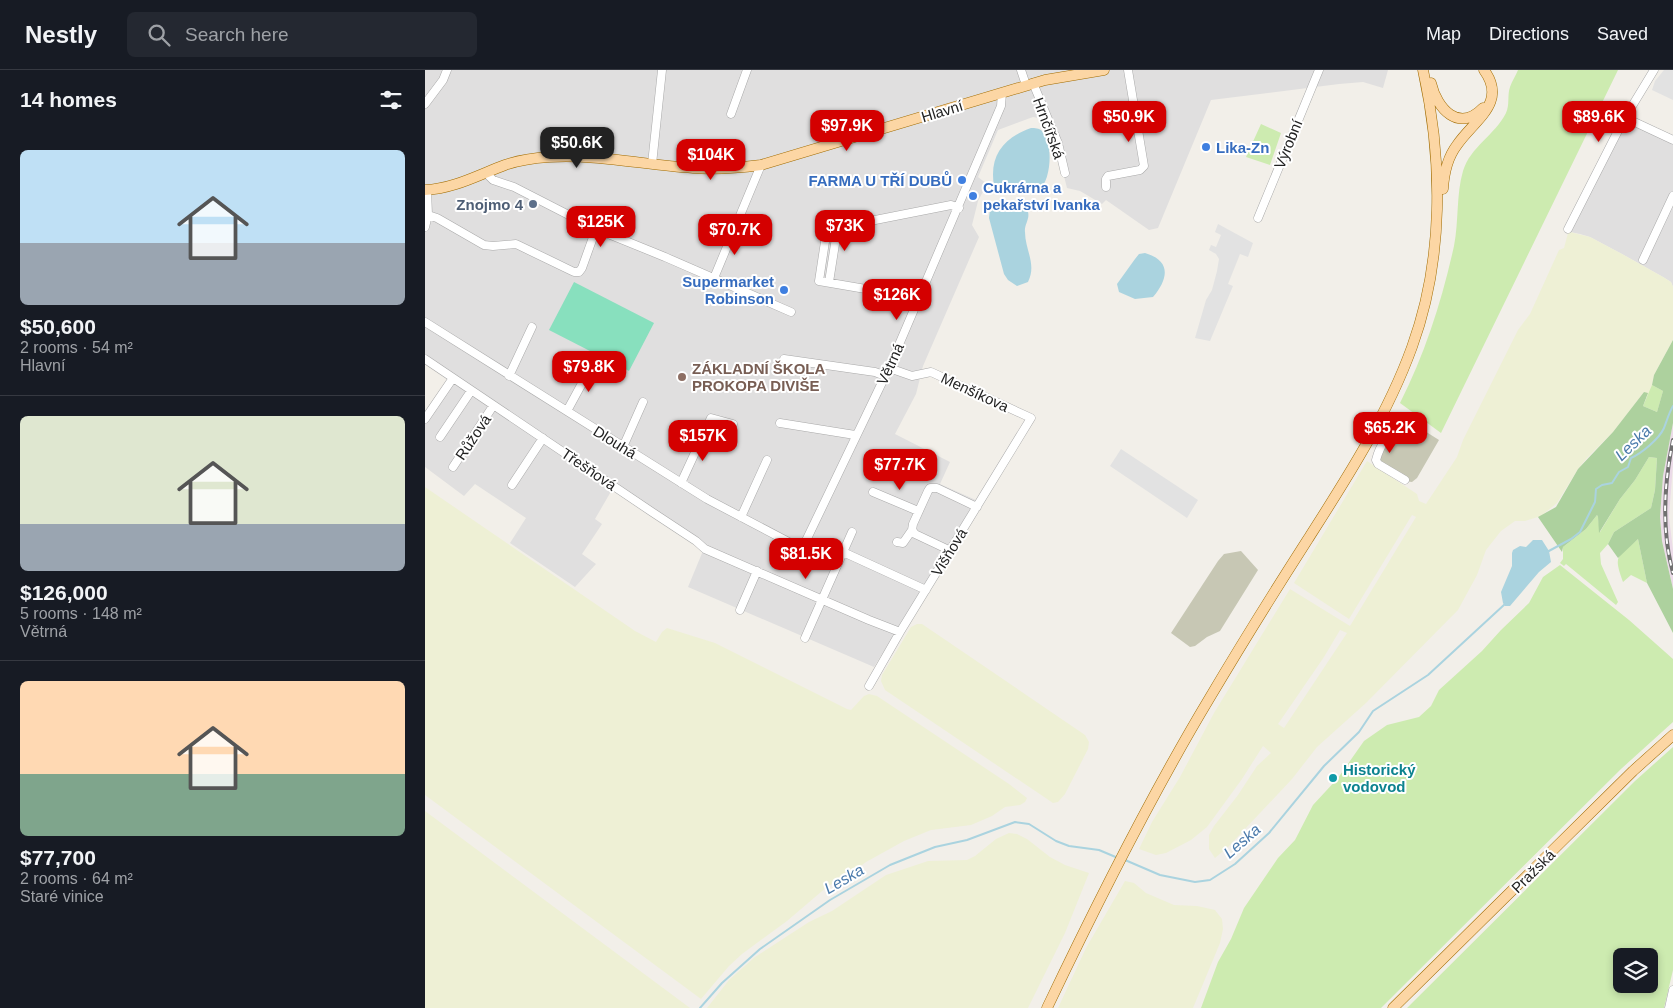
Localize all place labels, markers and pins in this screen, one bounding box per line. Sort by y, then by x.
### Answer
pin: $50.9K [1088,100,1170,143]
pin: $89.6K [1558,100,1640,143]
pin: $97.9K [806,109,888,152]
pin: $50.6K [536,126,618,169]
pin: $104K [676,138,746,181]
place label: Lika-Zn [1216,139,1269,156]
marker: Lika-Zn [1200,141,1212,153]
place label: FARMA U TŘÍ DUBŮ [808,171,952,189]
marker: FARMA U TŘÍ DUBŮ [956,174,968,186]
place label: Cukrárna a pekařství Ivanka [983,179,1100,213]
marker: Cukrárna a pekařství Ivanka [967,190,979,202]
place label: Znojmo 4 [456,196,524,213]
marker: Znojmo 4 [527,198,539,210]
pin: $125K [566,206,636,248]
pin: $73K [815,210,875,252]
pin: $70.7K [694,214,776,256]
place label: Supermarket Robinson [682,273,774,307]
pin: $126K [862,278,932,321]
marker: Supermarket Robinson [778,284,790,296]
pin: $79.8K [548,350,630,393]
place label: ZÁKLADNÍ ŠKOLA PROKOPA DIVIŠE [692,360,825,394]
marker: ZÁKLADNÍ ŠKOLA PROKOPA DIVIŠE [676,371,688,383]
pin: $65.2K [1349,412,1431,454]
pin: $157K [668,420,738,462]
pin: $77.7K [859,448,941,491]
pin: $81.5K [765,538,847,580]
place label: Historický vodovod [1343,761,1416,795]
marker: Historický vodovod [1327,772,1339,784]

